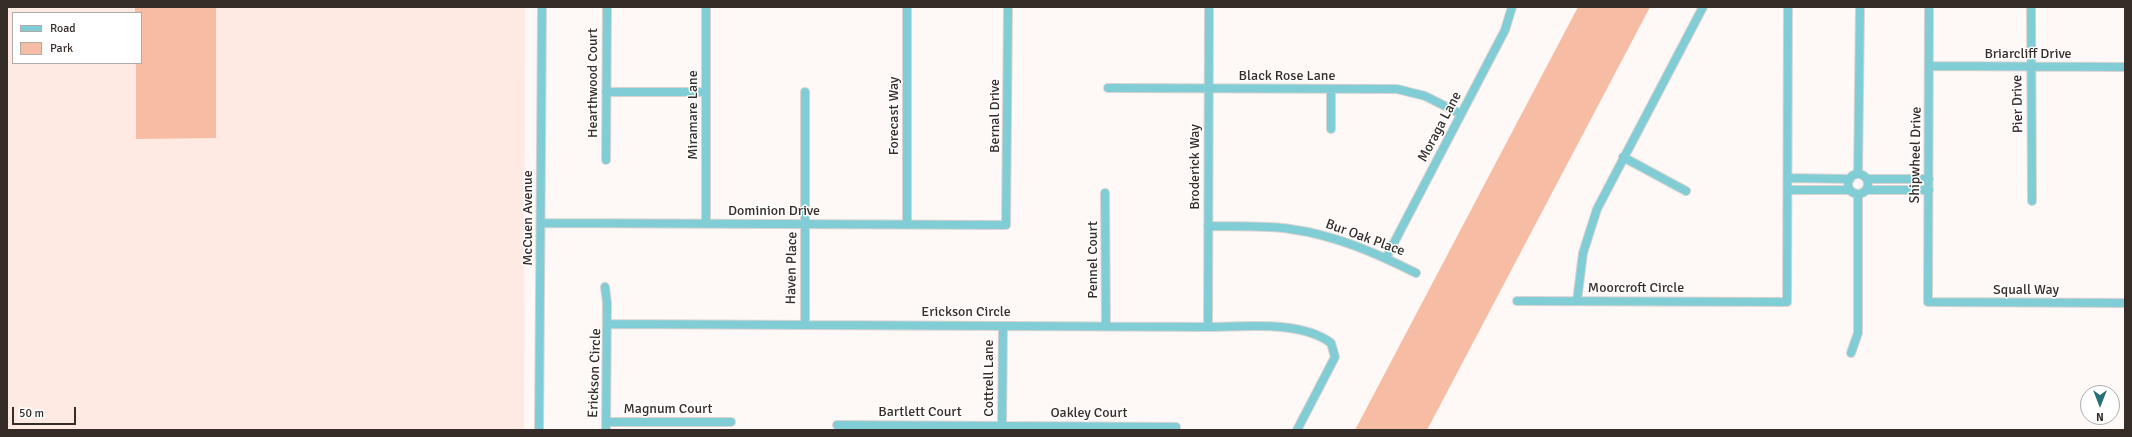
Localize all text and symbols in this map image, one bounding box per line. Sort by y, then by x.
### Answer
legend [12,12,142,64]
text: Road [50,21,76,36]
street label: Hearthwood Court [585,28,601,138]
text: Park [50,41,73,56]
street label: Briarcliff Drive [1984,46,2072,62]
street label: Black Rose Lane [1239,68,1335,84]
street label: Miramare Lane [685,70,701,160]
street label: Pier Drive [2009,75,2027,133]
street label: Forecast Way [886,77,902,155]
street label: Bernal Drive [987,79,1003,153]
street label: Moraga Lane [1414,89,1466,165]
street label: Shipwheel Drive [1907,106,1925,204]
street label: Broderick Way [1187,124,1203,210]
street label: McCuen Avenue [520,170,536,266]
street label: Dominion Drive [728,203,820,219]
street label: Bur Oak Place [1323,216,1407,260]
street label: Pennel Court [1085,221,1101,299]
street label: Haven Place [783,231,801,305]
street label: Moorcroft Circle [1588,280,1684,296]
street label: Squall Way [1993,282,2059,298]
street label: Erickson Circle [921,304,1011,320]
street label: Erickson Circle [585,328,605,418]
street label: Cottrell Lane [981,339,997,417]
north arrow [2080,385,2120,425]
scale bar [14,399,78,425]
street label: Magnum Court [624,401,712,417]
street label: Bartlett Court [878,404,962,420]
street label: Oakley Court [1051,405,1127,421]
text: 50 m [19,406,44,421]
text: N [2096,410,2104,423]

